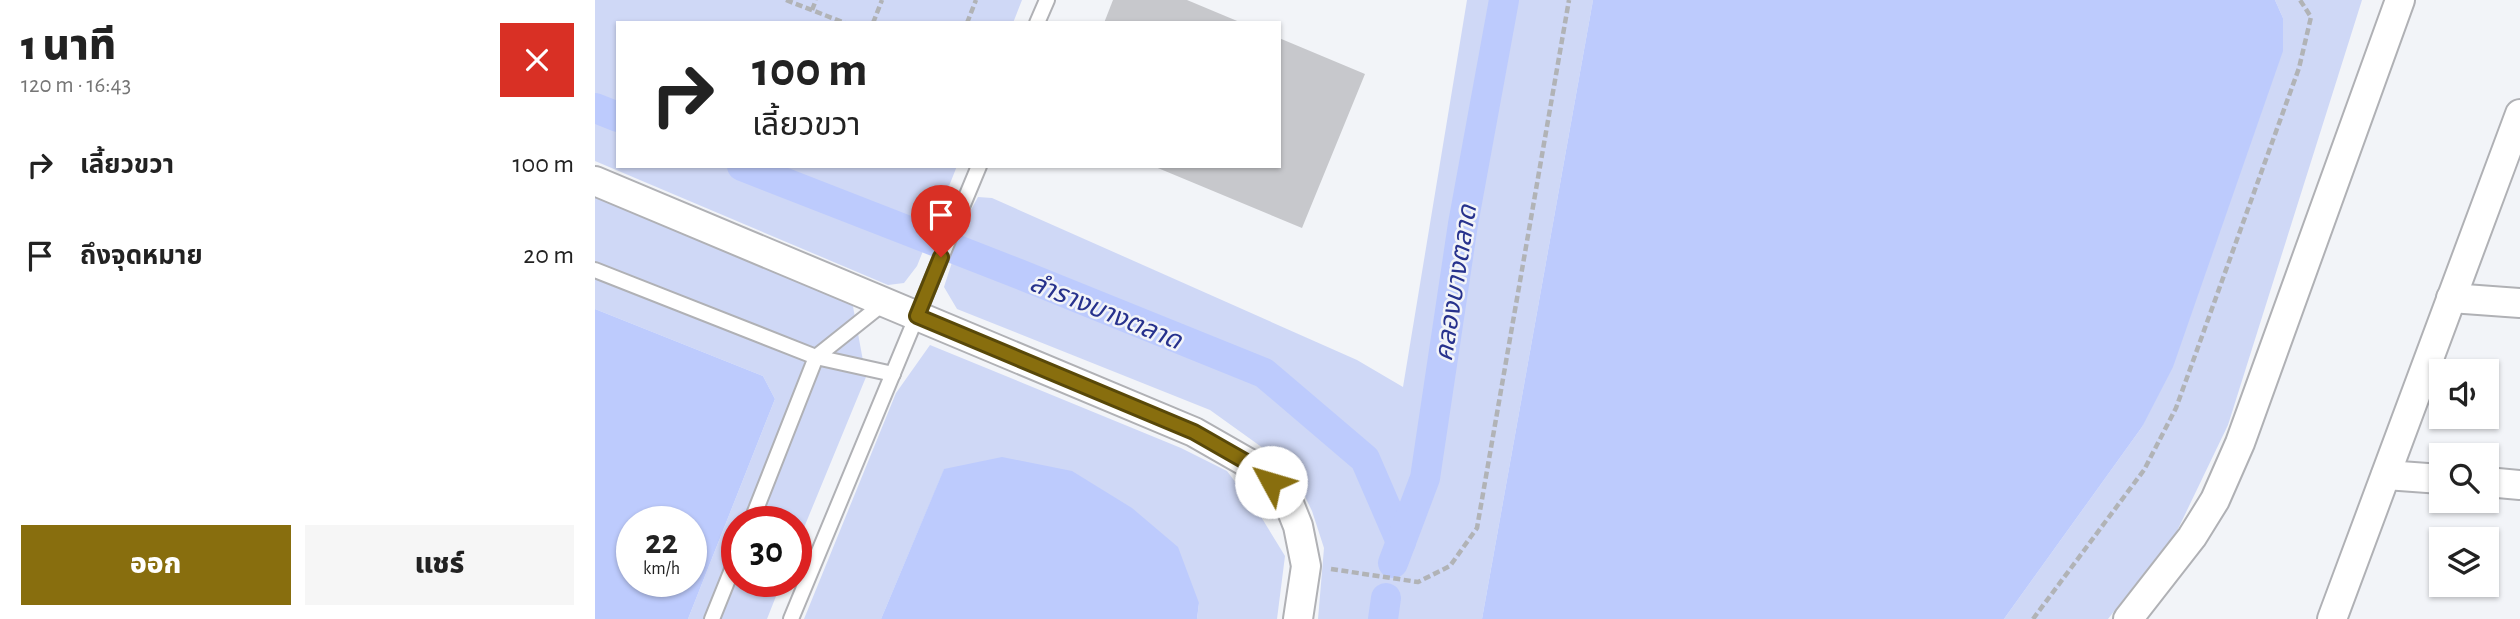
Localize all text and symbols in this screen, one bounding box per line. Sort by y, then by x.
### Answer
button: close [500,23,574,97]
text: 1 นาที [21,25,116,67]
text: 100 m [752,46,868,95]
icon: right [637,49,728,140]
text: 120 m · 16:43 [21,74,131,97]
text: เลี้ยวขวา [752,109,860,141]
icon: right [21,146,59,184]
text: 100 m [513,151,574,177]
text: เลี้ยวขวา [80,152,174,178]
pin [911,185,971,257]
icon: arrive [922,196,960,234]
water label: คลองบางตลาด [1431,202,1481,363]
icon: arrive [21,237,59,275]
text: 20 m [523,242,574,268]
text: ถึงจุดหมาย [80,243,203,269]
water label: ลำรางบางตลาด [1026,270,1186,354]
map controls [2429,359,2499,597]
button: sound [2429,359,2499,429]
button: search [2429,443,2499,513]
position arrow [1234,445,1308,519]
speed limit sign: 30 [721,506,812,597]
button: ออก [21,525,291,605]
button: แชร์ [305,525,574,605]
text: 22 [645,525,678,560]
button: layers [2429,527,2499,597]
text: km/h [643,560,680,578]

